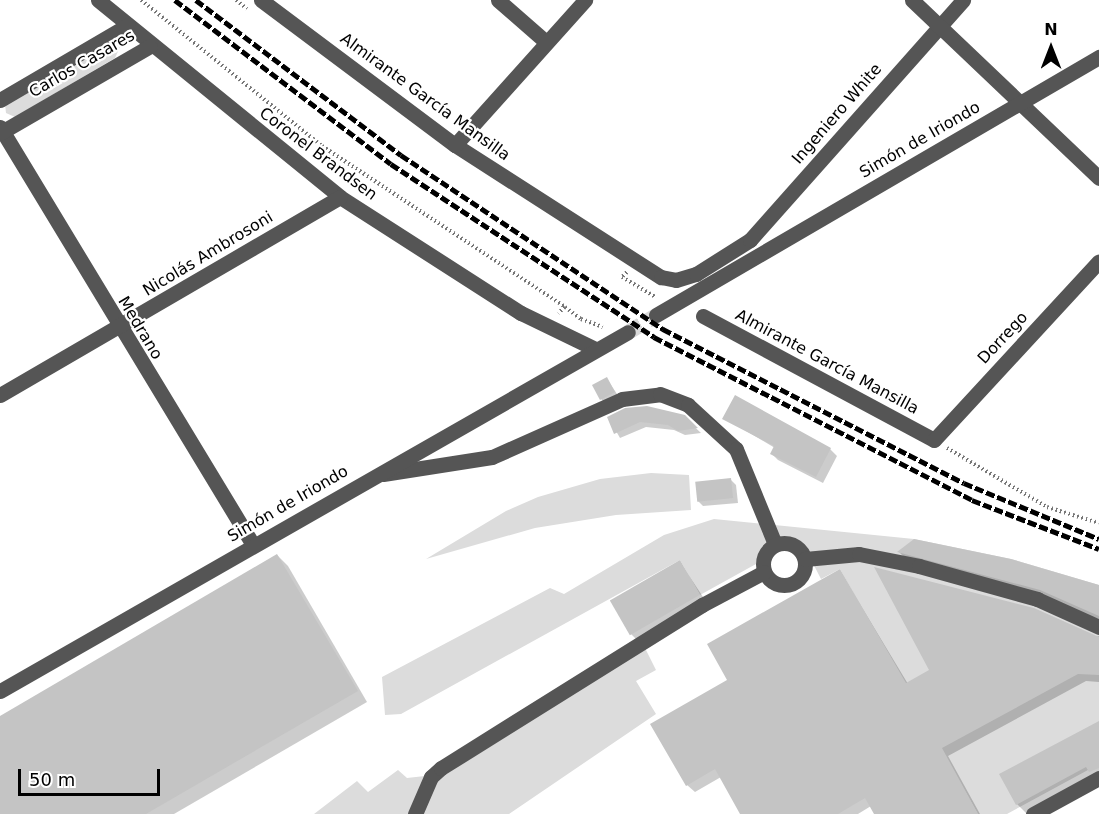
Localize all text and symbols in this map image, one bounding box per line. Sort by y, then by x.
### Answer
north arrow [1021,18,1081,78]
text: N [1044,20,1058,39]
street label: Carlos Casares [26,26,138,102]
street label: Almirante García Mansilla [336,29,514,165]
street label: Ingeniero White [788,60,886,168]
street label: Simón de Iriondo [856,98,984,182]
street label: Coronel Brandsen [255,103,381,205]
street label: Nicolás Ambrosoni [140,208,276,300]
street label: Medrano [114,293,166,363]
street label: Almirante García Mansilla [732,305,922,419]
street label: Dorrego [974,308,1032,368]
street label: Simón de Iriondo [224,462,352,546]
scale bar [21,757,164,795]
text: 50 m [29,769,75,790]

